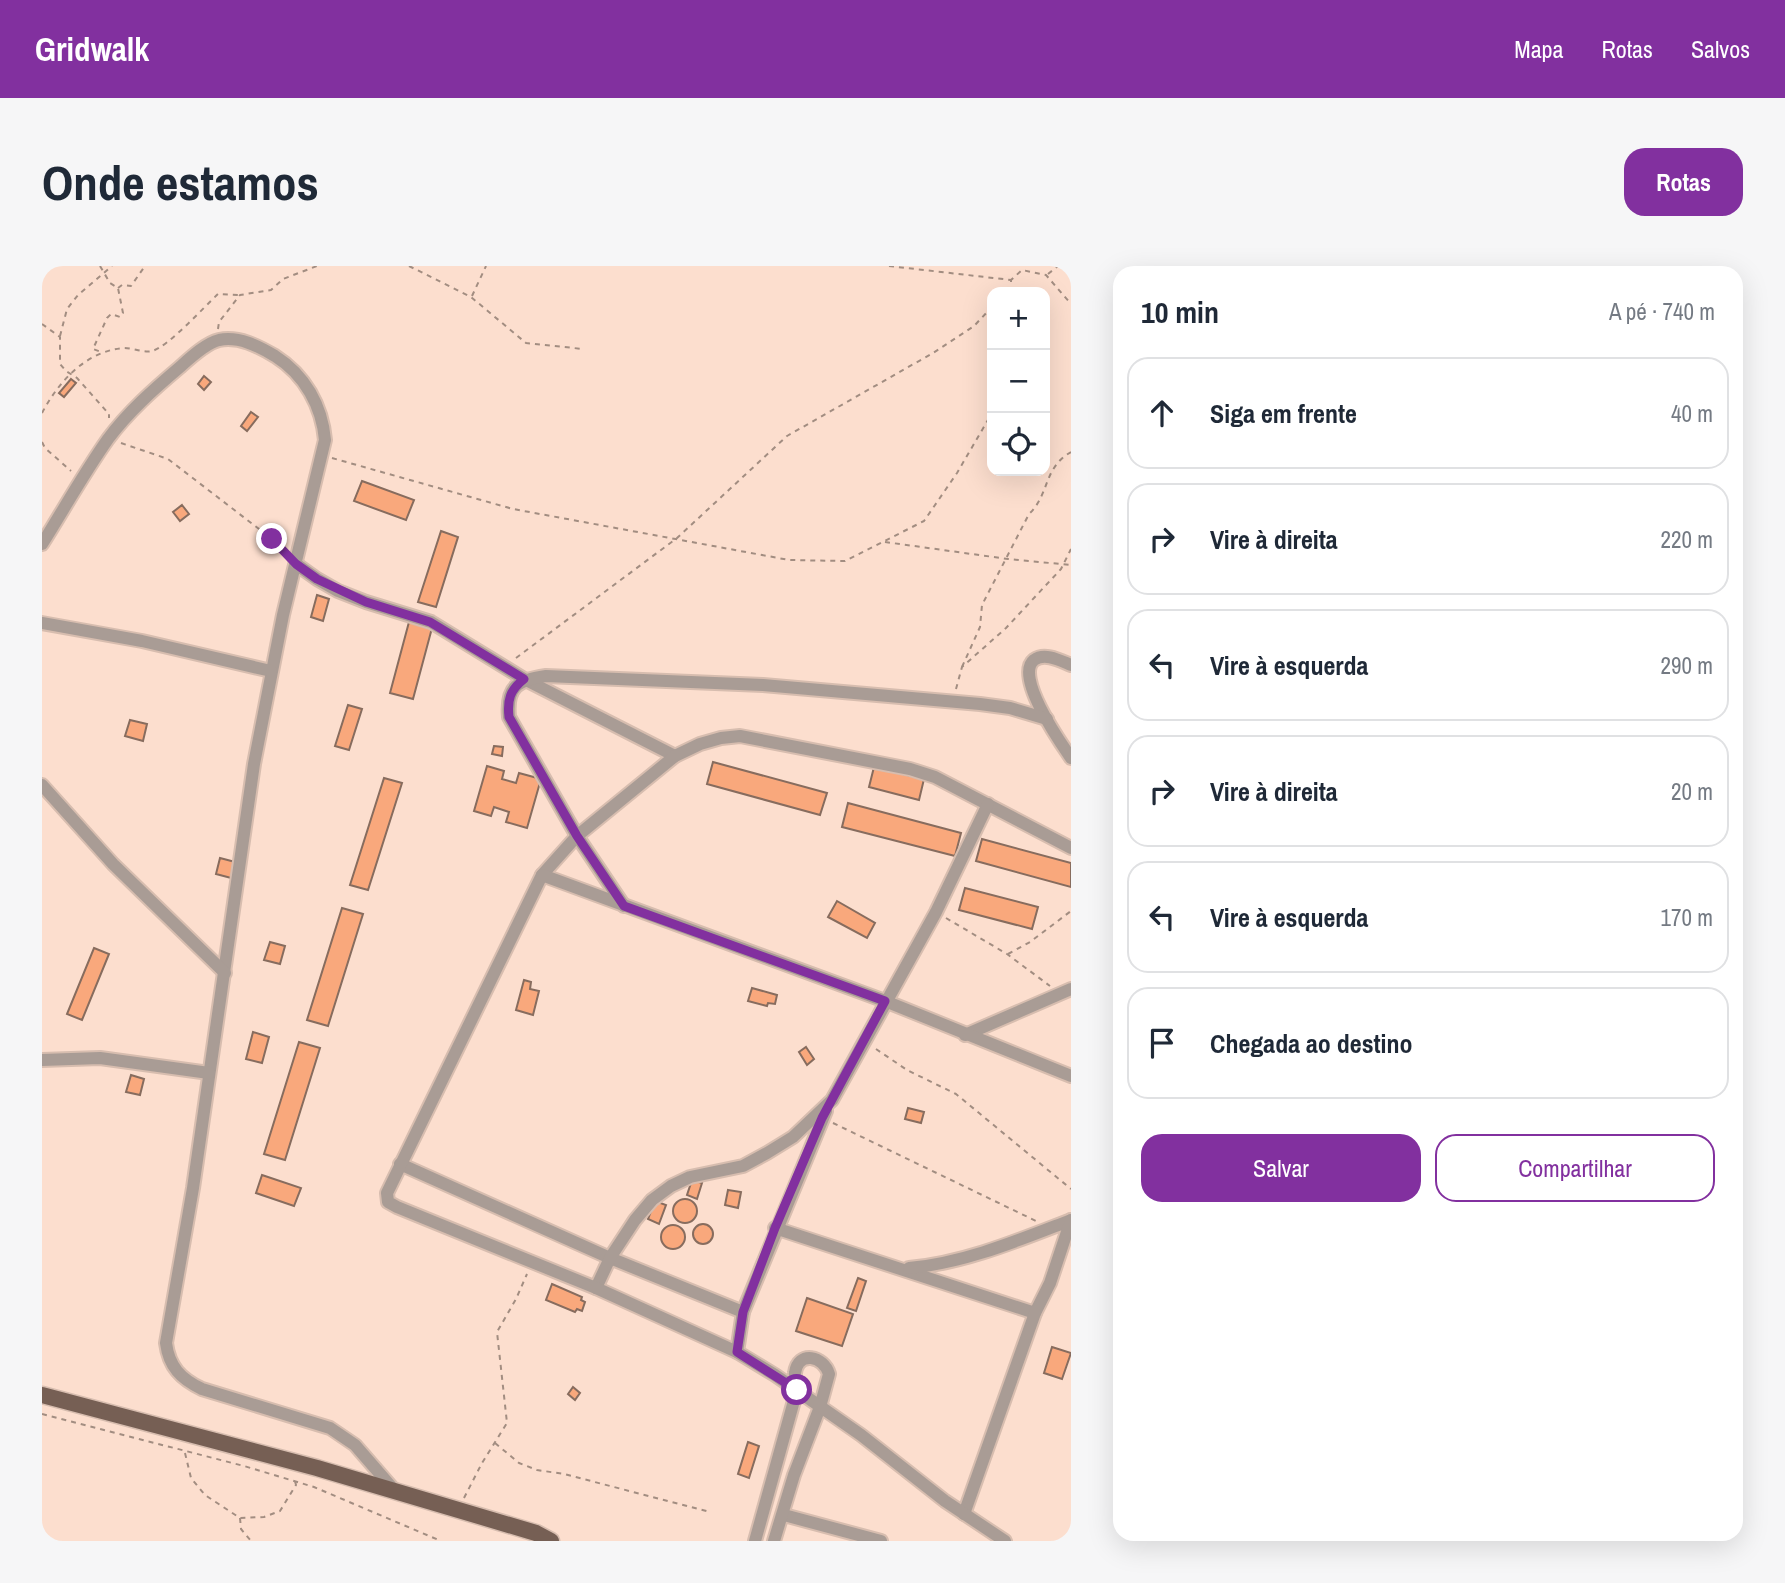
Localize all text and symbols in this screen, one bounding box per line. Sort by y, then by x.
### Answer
text: Gridwalk [35,27,149,71]
text: Mapa [1514,33,1564,65]
text: Rotas [1602,33,1653,65]
text: Salvos [1691,33,1750,65]
button: Rotas [1624,148,1743,216]
text: Onde estamos [42,149,319,215]
map controls [987,287,1050,476]
button: + [987,287,1050,350]
text: 10 min [1141,292,1219,332]
text: A pé · 740 m [1609,296,1715,327]
button: − [987,350,1050,413]
icon: ahead [1143,394,1181,432]
text: Siga em frente [1210,396,1357,431]
text: 40 m [1671,398,1713,429]
button: locate [987,413,1050,476]
icon: right [1143,520,1181,558]
text: Vire à direita [1210,522,1338,557]
route end [256,523,287,554]
text: 220 m [1661,524,1713,555]
icon: left [1143,646,1181,684]
text: Vire à esquerda [1210,648,1368,683]
text: 290 m [1661,650,1713,681]
icon: right [1143,772,1181,810]
text: Vire à direita [1210,774,1338,809]
text: 20 m [1671,776,1713,807]
icon: left [1143,898,1181,936]
text: Vire à esquerda [1210,900,1368,935]
text: 170 m [1661,902,1713,933]
icon: arrive [1143,1024,1181,1062]
text: Chegada ao destino [1210,1026,1413,1061]
button: Salvar [1141,1134,1421,1202]
button: Compartilhar [1435,1134,1715,1202]
route start [781,1374,812,1405]

